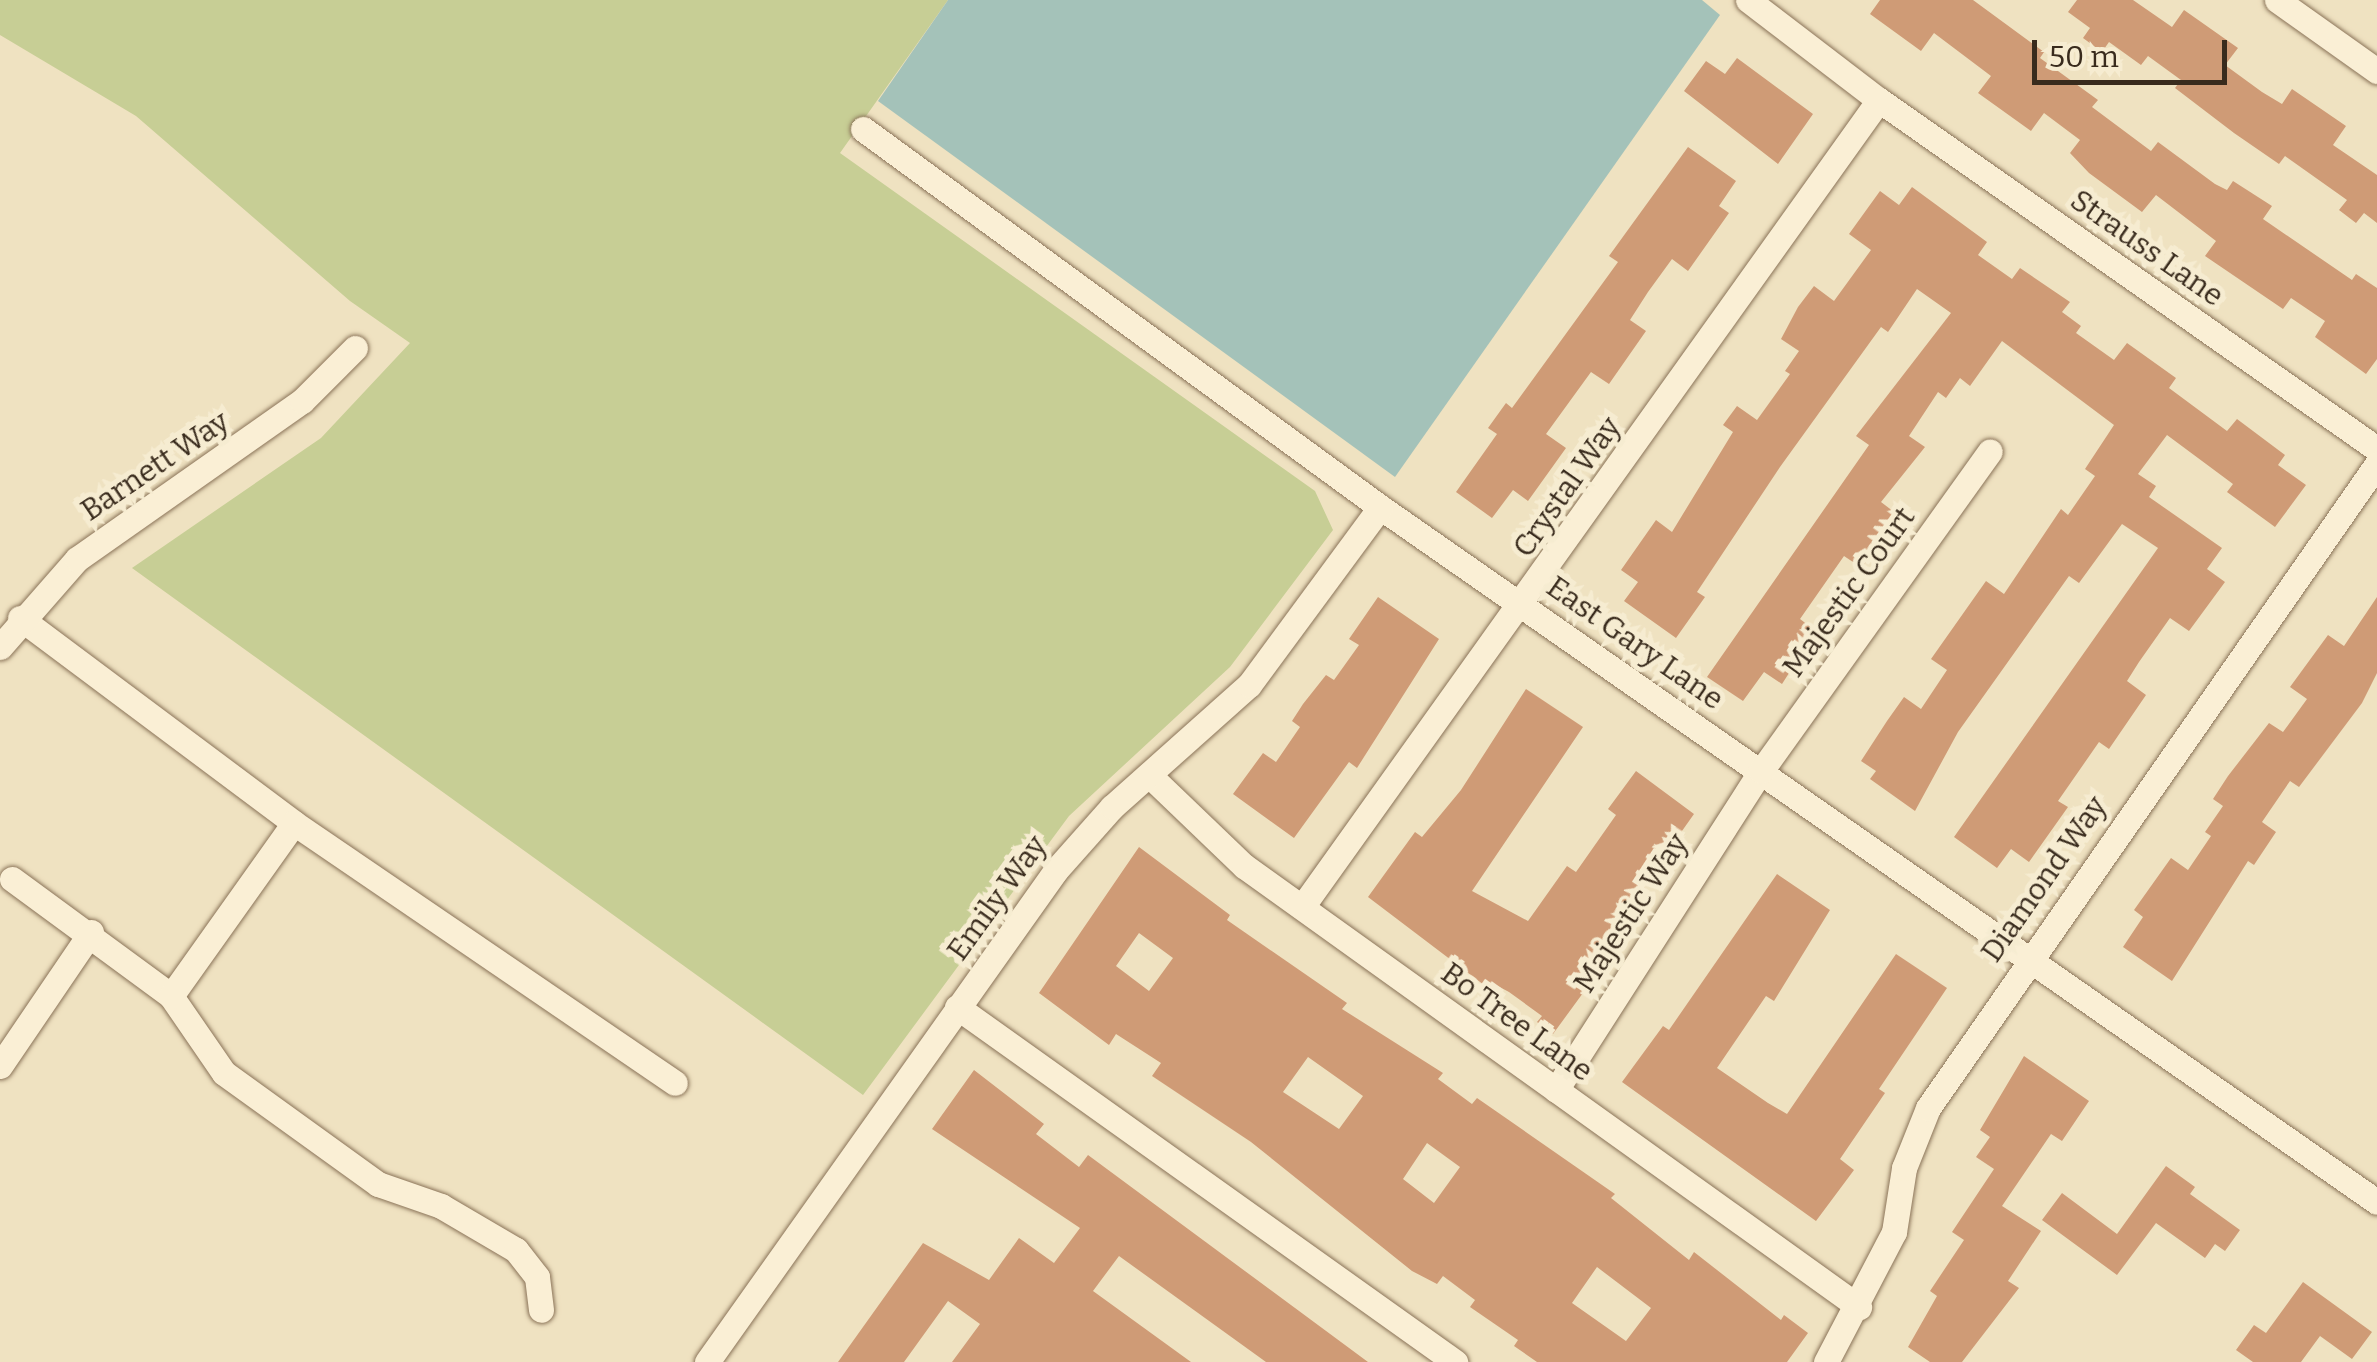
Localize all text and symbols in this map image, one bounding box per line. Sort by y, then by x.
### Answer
scale bar [2037,20,2232,82]
text: 50 m [2049,39,2119,75]
street label: Strauss Lane [2064,182,2230,314]
street label: Barnett Way [74,403,236,529]
street label: Crystal Way [1506,410,1628,564]
street label: Majestic Court [1775,500,1923,684]
street label: East Gary Lane [1540,569,1730,717]
street label: Diamond Way [1974,789,2114,969]
street label: Majestic Way [1566,827,1696,999]
street label: Emily Way [940,829,1054,967]
street label: Bo Tree Lane [1434,955,1600,1089]

